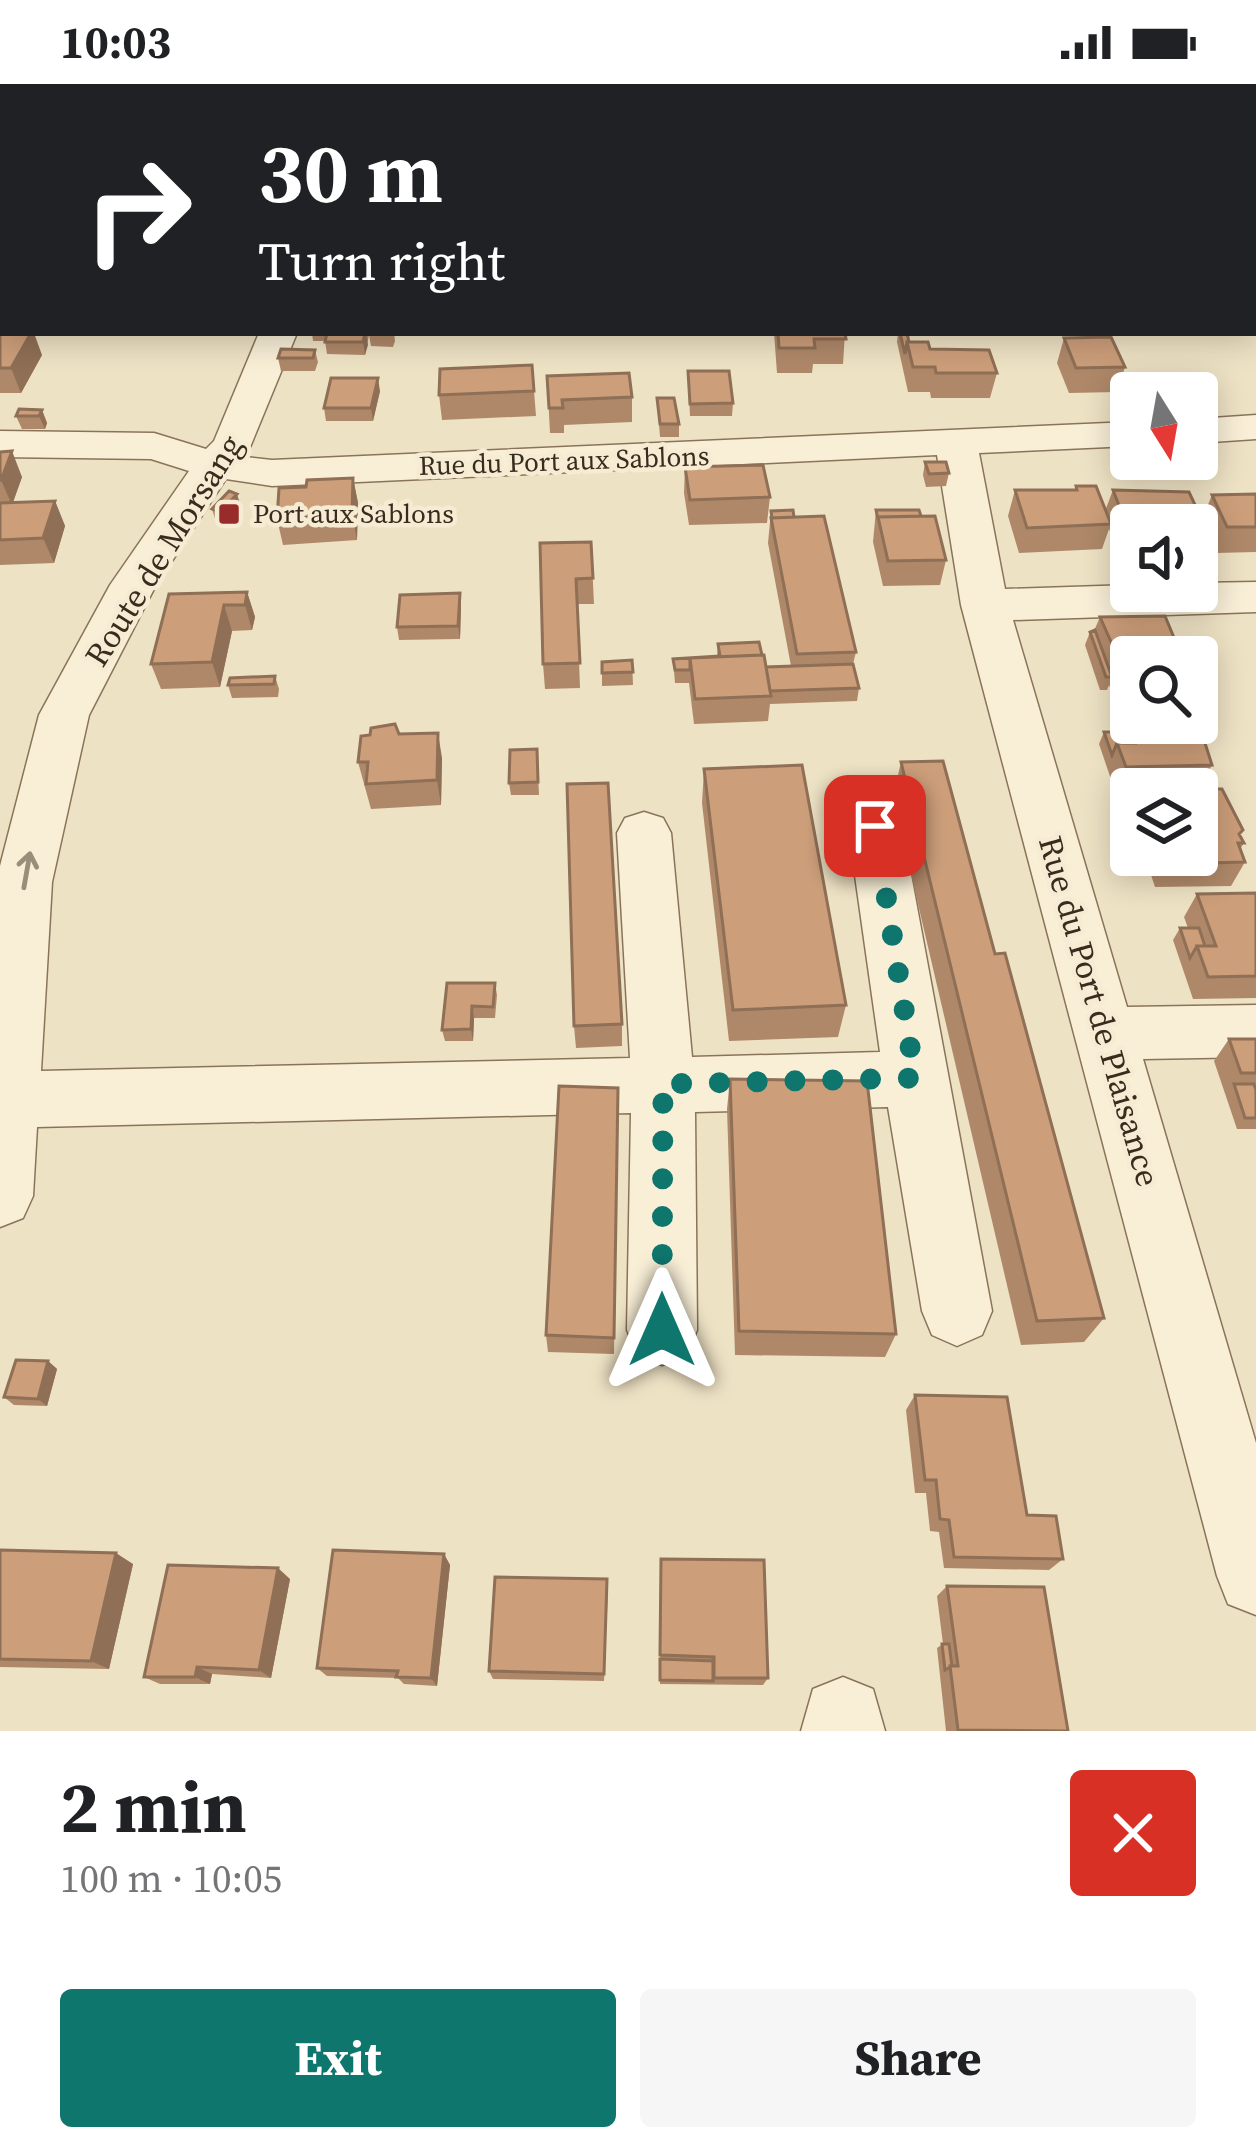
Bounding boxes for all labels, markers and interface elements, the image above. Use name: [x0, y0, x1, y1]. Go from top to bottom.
text: 10:03: [60, 11, 171, 73]
text: 30 m: [258, 115, 443, 230]
icon: right: [60, 132, 216, 288]
text: Turn right: [258, 224, 505, 298]
north arrow: [1110, 372, 1218, 480]
map controls: [1110, 372, 1218, 876]
street label: Route de Morsang: [74, 426, 253, 675]
street label: Rue du Port aux Sablons: [418, 437, 710, 484]
place label: Port aux Sablons: [253, 495, 454, 532]
marker: Port aux Sablons: [216, 501, 242, 527]
button: sound: [1110, 504, 1218, 612]
button: search: [1110, 636, 1218, 744]
button: layers: [1110, 768, 1218, 876]
pin: [824, 775, 926, 877]
icon: arrive: [842, 793, 908, 859]
street label: Rue du Port de Plaisance: [1028, 831, 1171, 1192]
one-way arrow: [17, 852, 39, 891]
position arrow: [599, 1267, 725, 1393]
text: 2 min: [60, 1757, 247, 1856]
button: close: [1070, 1770, 1196, 1896]
text: 100 m · 10:05: [60, 1852, 282, 1905]
button: Exit: [60, 1989, 616, 2127]
button: Share: [640, 1989, 1196, 2127]

